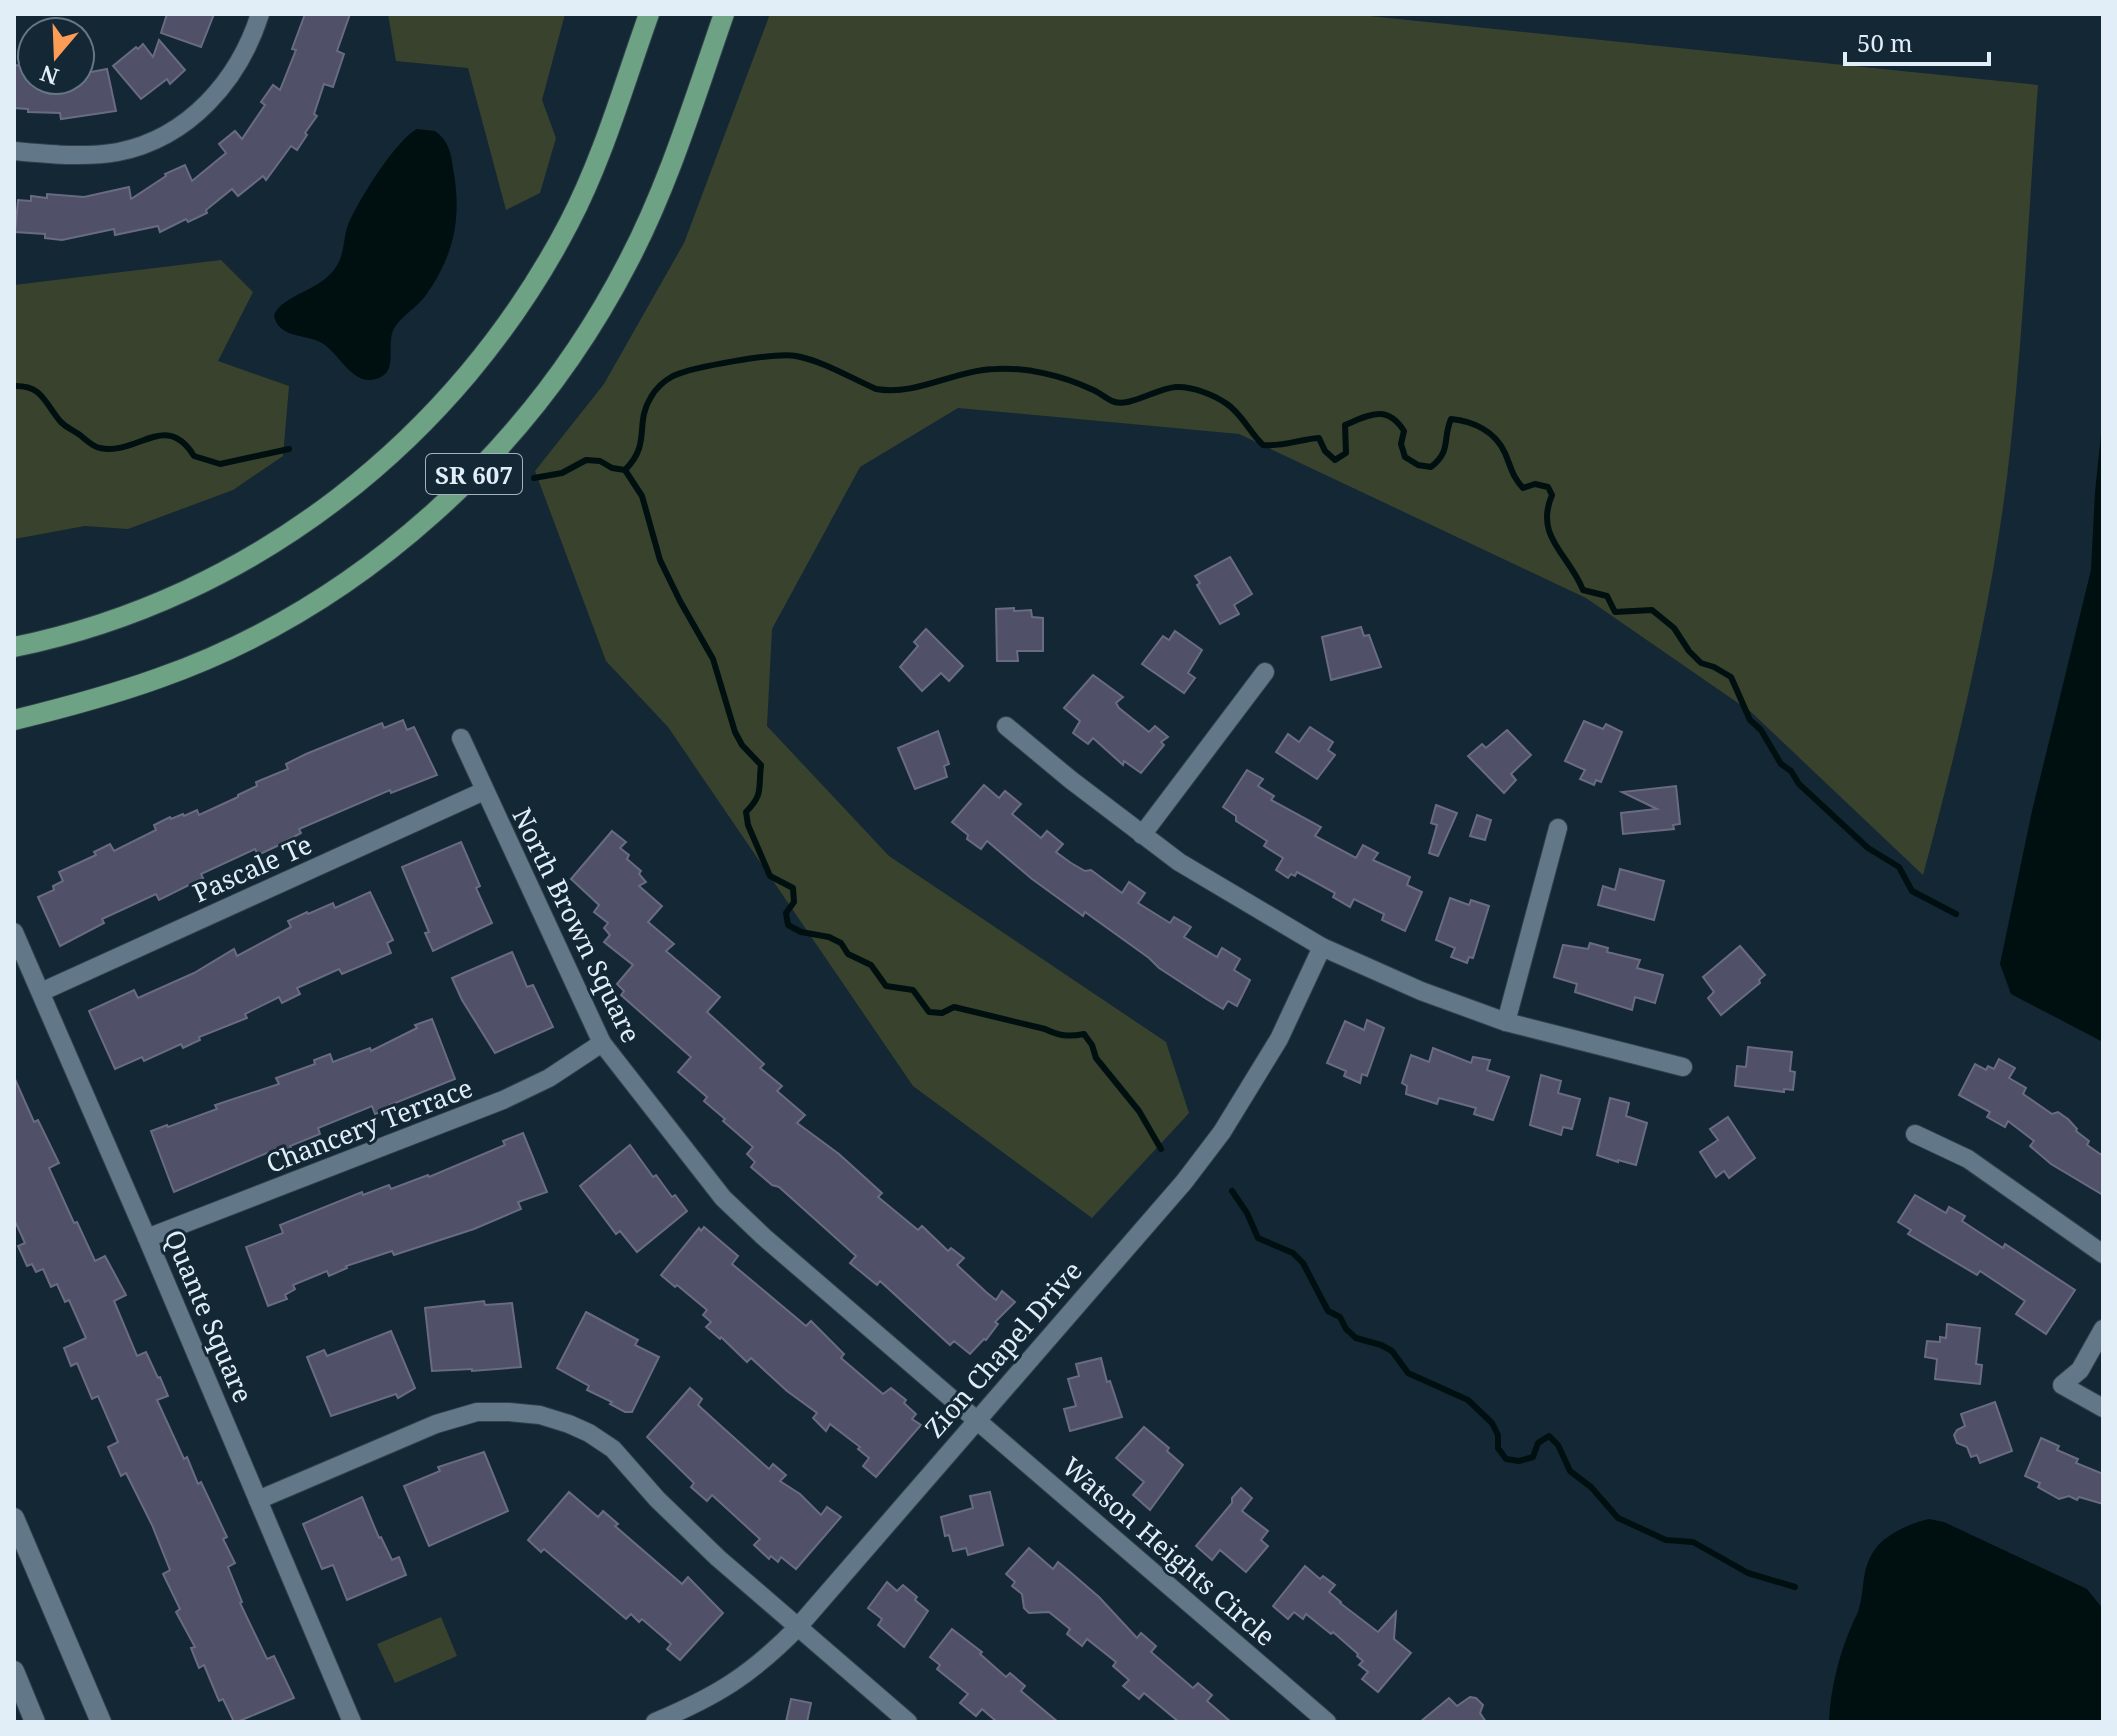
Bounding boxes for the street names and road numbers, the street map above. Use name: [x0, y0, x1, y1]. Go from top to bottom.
road number: SR 607: [426, 454, 522, 494]
street label: North Brown Square: [504, 802, 650, 1048]
street label: Pascale Te: [187, 826, 317, 910]
street label: Chancery Terrace: [261, 1069, 477, 1181]
street label: Quante Square: [156, 1224, 262, 1408]
street label: Zion Chapel Drive: [916, 1253, 1090, 1445]
street label: Watson Heights Circle: [1055, 1448, 1283, 1654]

